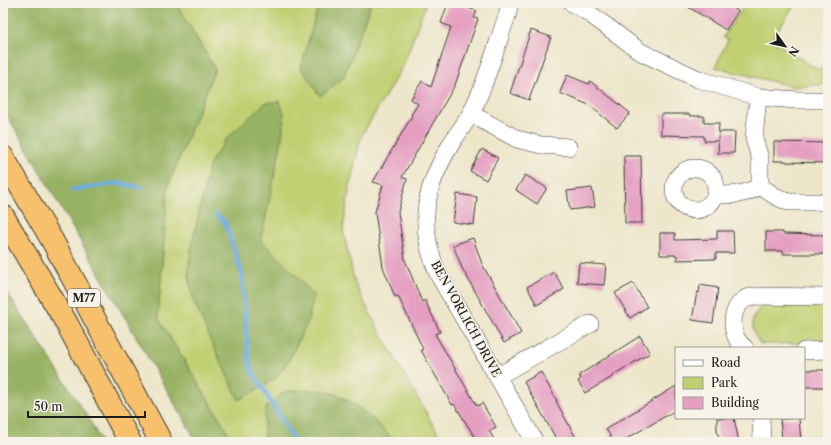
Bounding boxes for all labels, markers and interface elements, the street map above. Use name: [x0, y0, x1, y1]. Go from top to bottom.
north arrow: [765, 26, 805, 66]
text: N: [785, 44, 802, 60]
street label: BEN VORLICH DRIVE: [428, 258, 505, 380]
road number: M77: [68, 289, 100, 307]
legend: [675, 347, 805, 419]
text: Road: [711, 355, 741, 370]
text: Park: [711, 375, 738, 390]
scale bar: [28, 393, 145, 419]
text: Building: [711, 395, 759, 410]
text: 50 m: [34, 399, 63, 414]

